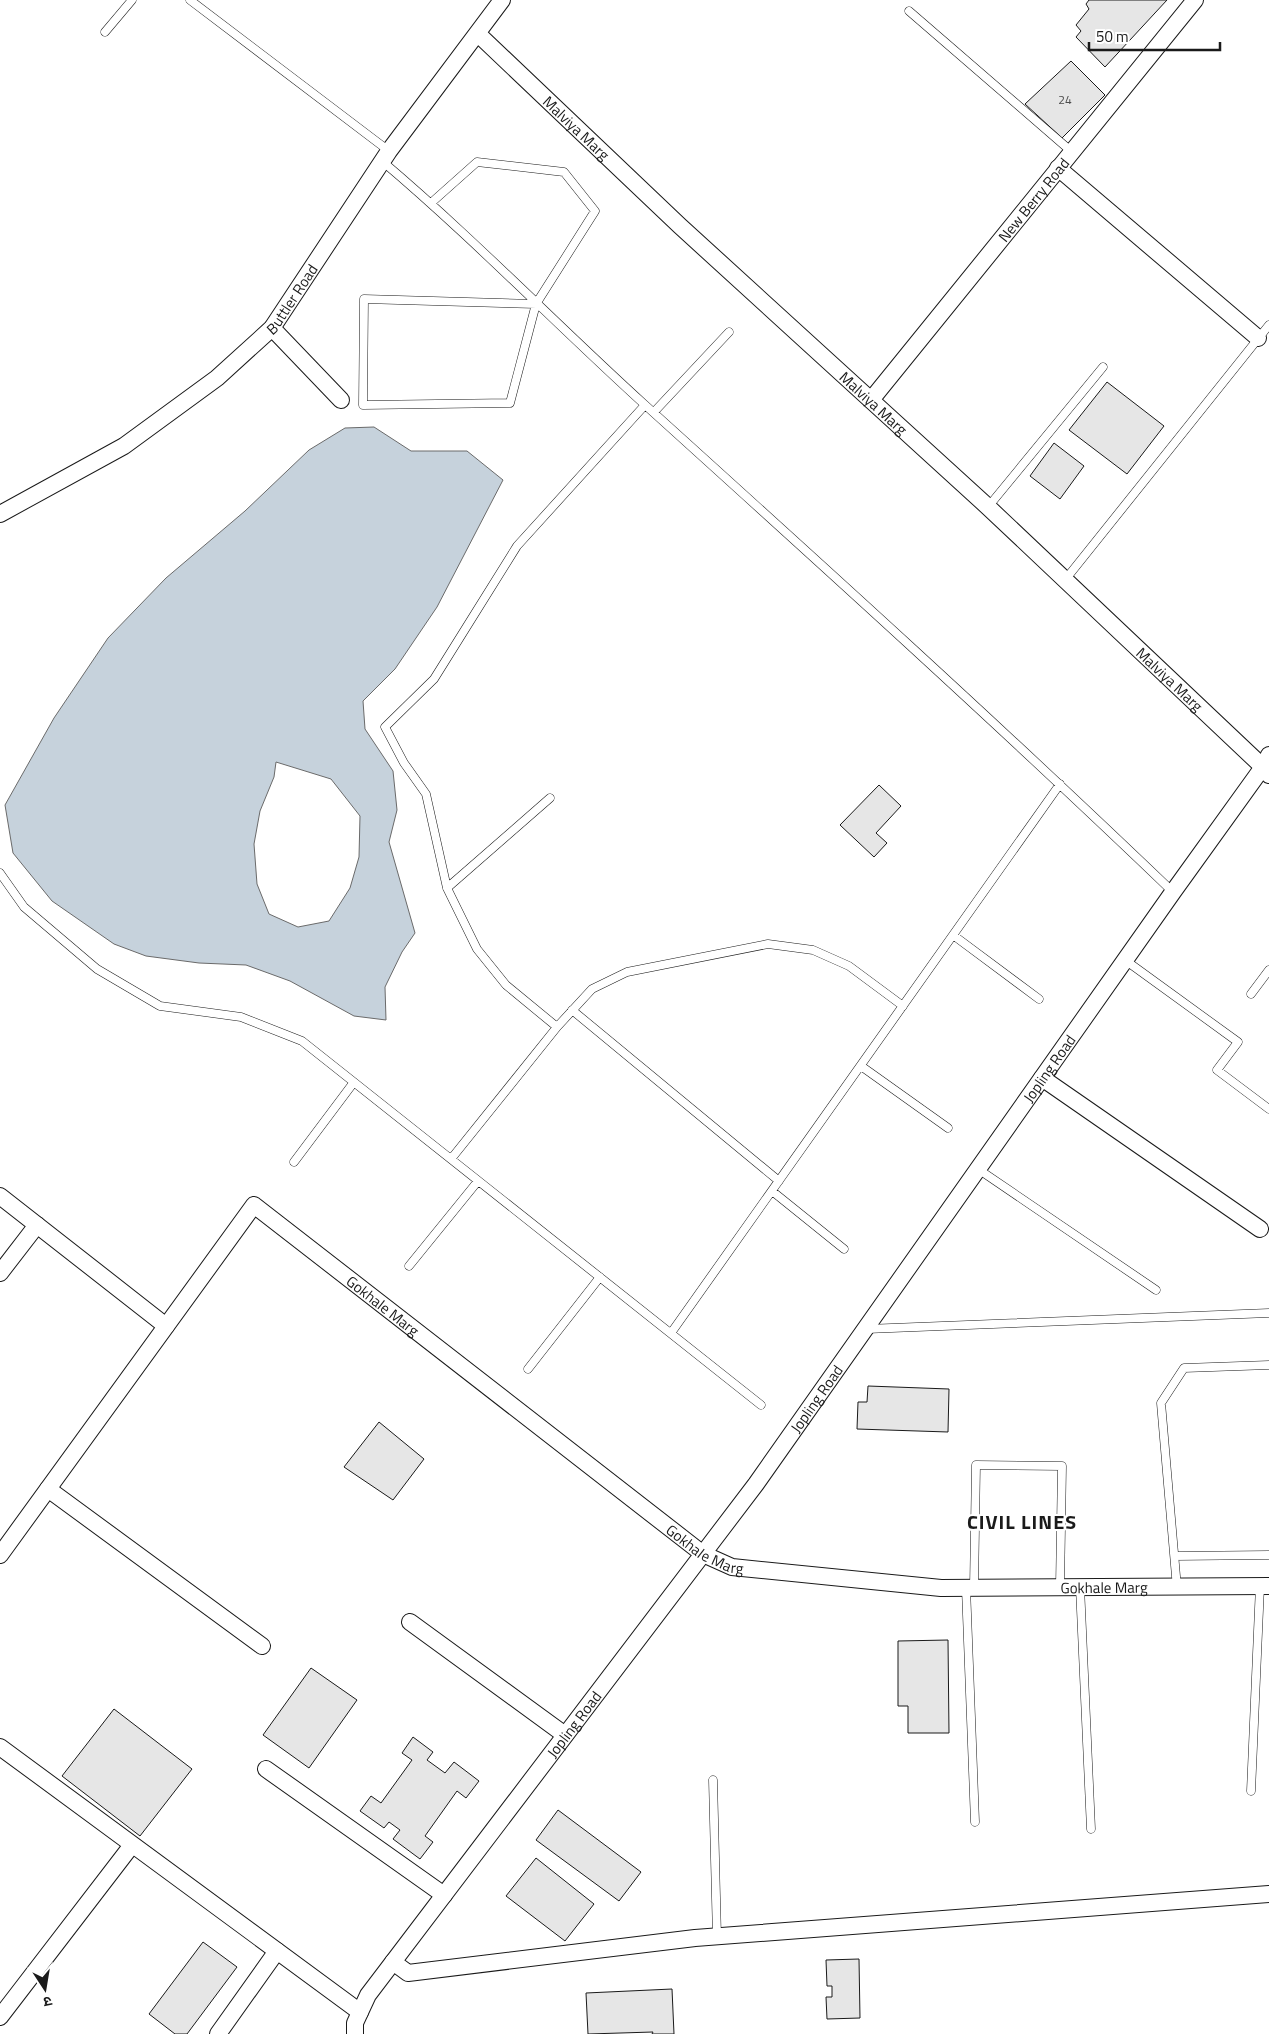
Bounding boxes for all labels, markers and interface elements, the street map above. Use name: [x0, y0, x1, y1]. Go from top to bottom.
scale bar: [1089, 20, 1220, 52]
text: 50 m: [1096, 25, 1129, 48]
street label: Malviya Marg: [538, 90, 616, 166]
house number: 24: [1058, 90, 1072, 109]
street label: New Berry Road: [992, 152, 1075, 247]
street label: Buttler Road: [261, 259, 323, 340]
street label: Malviya Marg: [835, 366, 913, 440]
street label: Malviya Marg: [1131, 641, 1209, 717]
street label: Jopling Road: [1017, 1030, 1081, 1107]
street label: Gokhale Marg: [342, 1270, 425, 1341]
street label: Jopling Road: [784, 1360, 848, 1437]
district label: CIVIL LINES: [967, 1506, 1077, 1537]
street label: Gokhale Marg: [661, 1518, 745, 1580]
street label: Gokhale Marg: [1060, 1575, 1148, 1599]
street label: Jopling Road: [541, 1686, 607, 1762]
north arrow: [20, 1964, 70, 2014]
text: उ: [41, 1991, 54, 2013]

